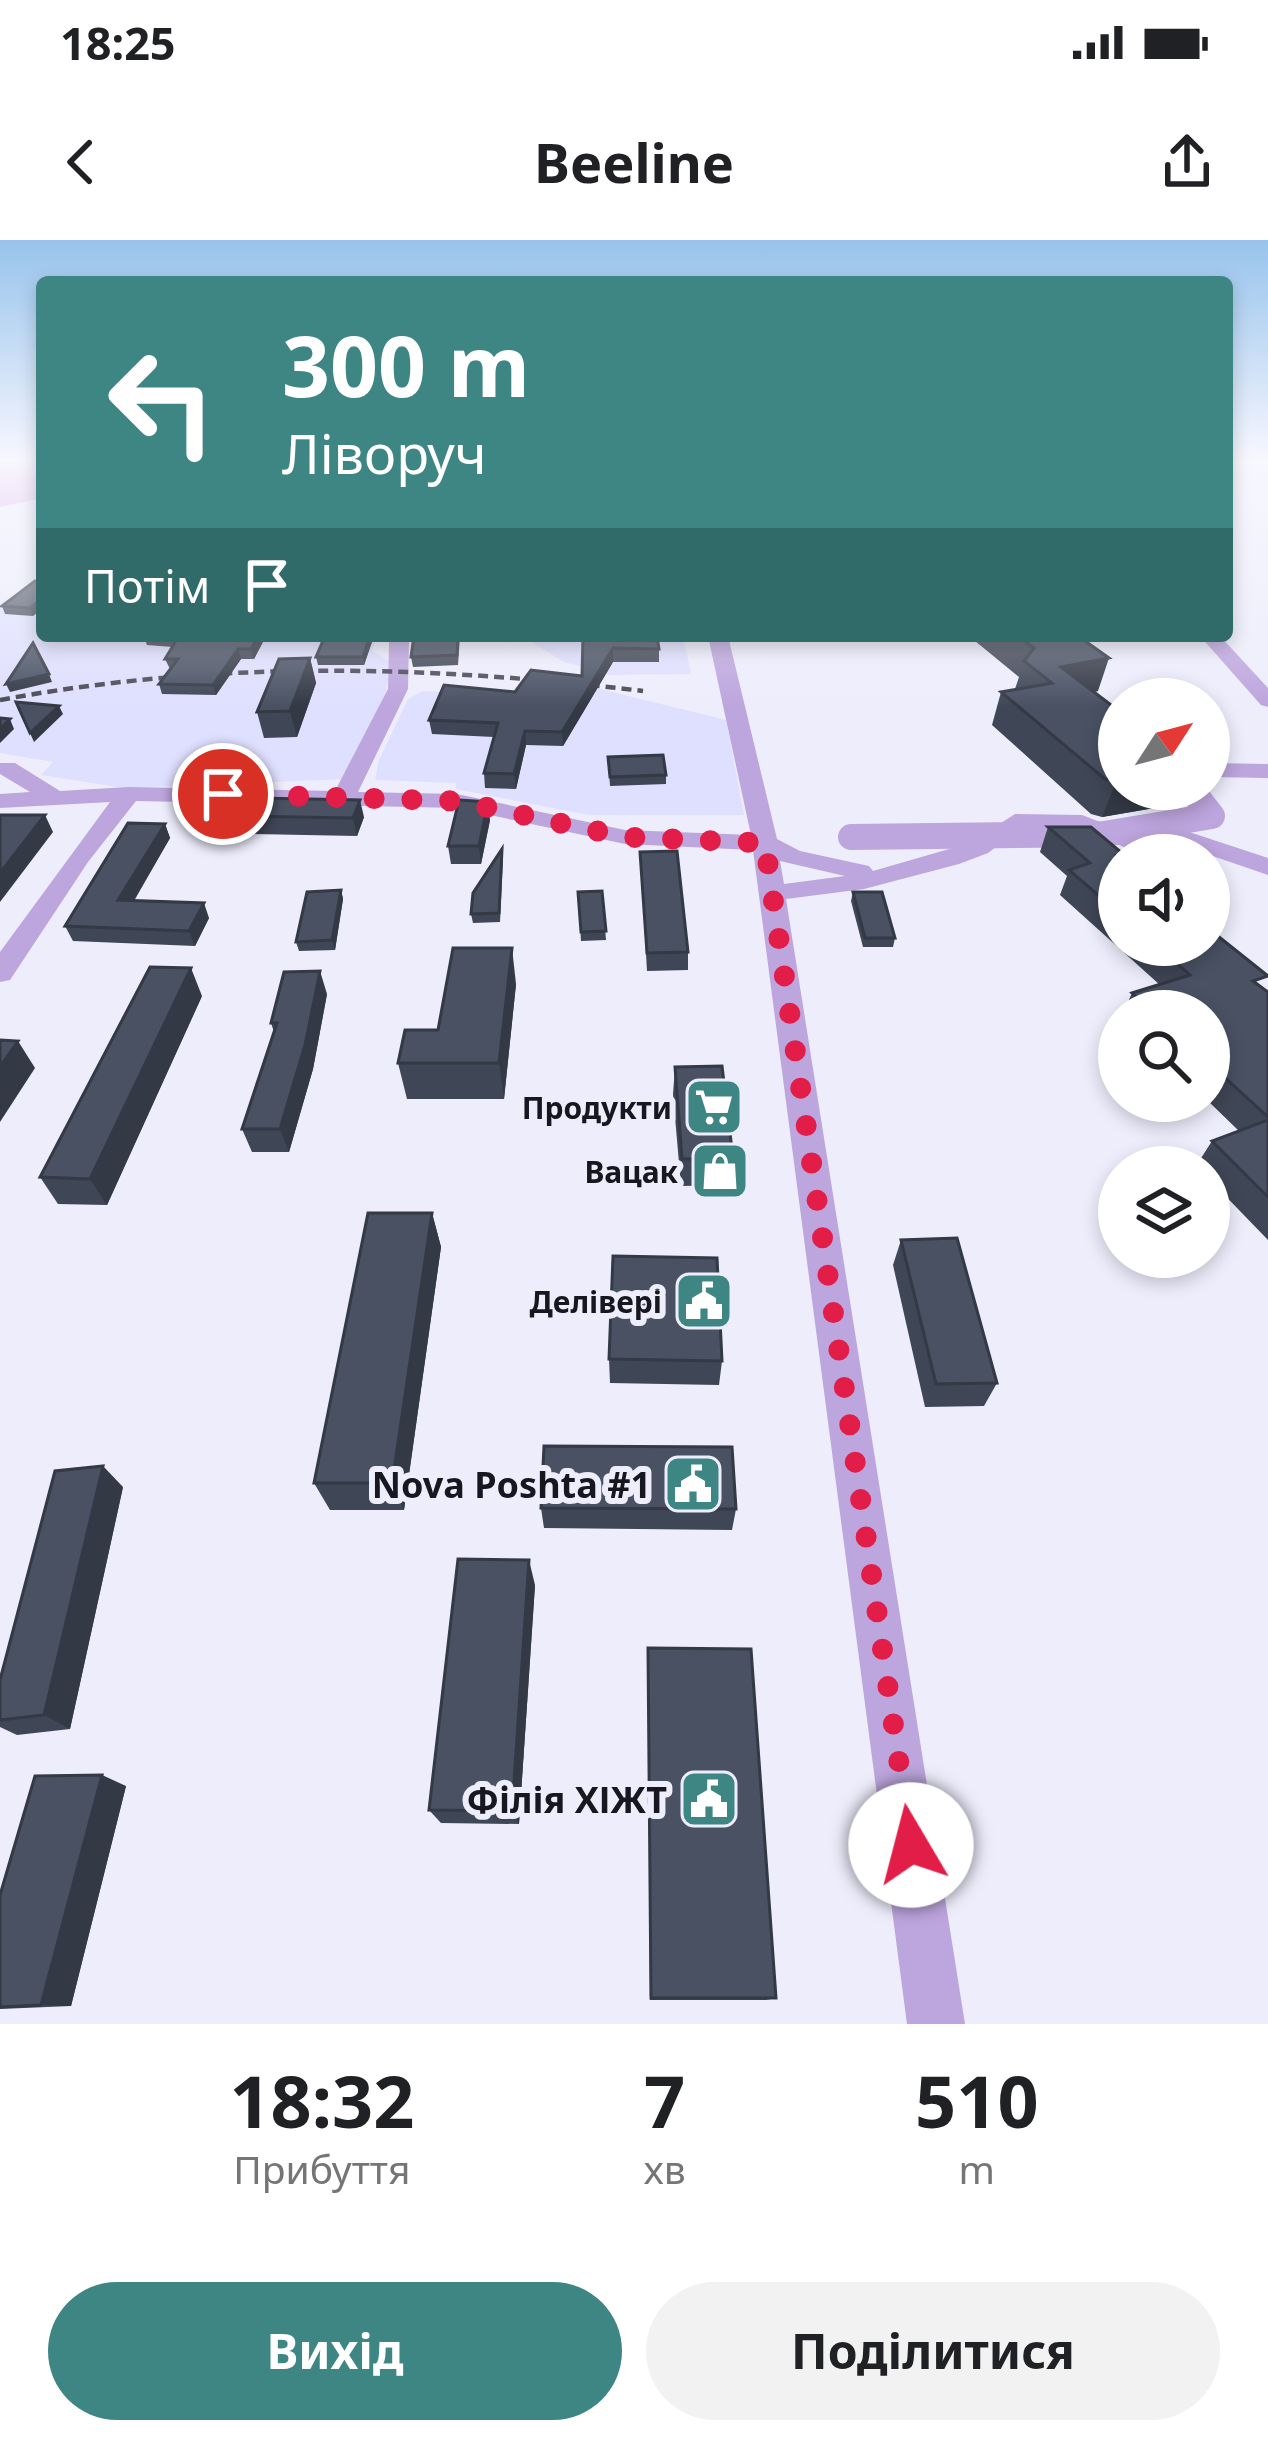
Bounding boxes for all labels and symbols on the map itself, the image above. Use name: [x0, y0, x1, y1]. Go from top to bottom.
north arrow: [1098, 678, 1230, 810]
pin: [172, 743, 274, 845]
supermarket icon: Продукти: [683, 1076, 745, 1138]
place label: Продукти: [522, 1087, 672, 1128]
shop icon: Вацак: [689, 1140, 751, 1202]
place label: Вацак: [584, 1151, 679, 1192]
public building icon: Делівері: [673, 1270, 735, 1332]
place label: Делівері: [530, 1281, 662, 1322]
public building icon: Nova Poshta #1: [662, 1453, 724, 1515]
place label: Nova Poshta #1: [372, 1460, 651, 1509]
public building icon: Філія ХІЖТ: [678, 1768, 740, 1830]
place label: Філія ХІЖТ: [466, 1775, 667, 1824]
position arrow: [848, 1782, 974, 1908]

